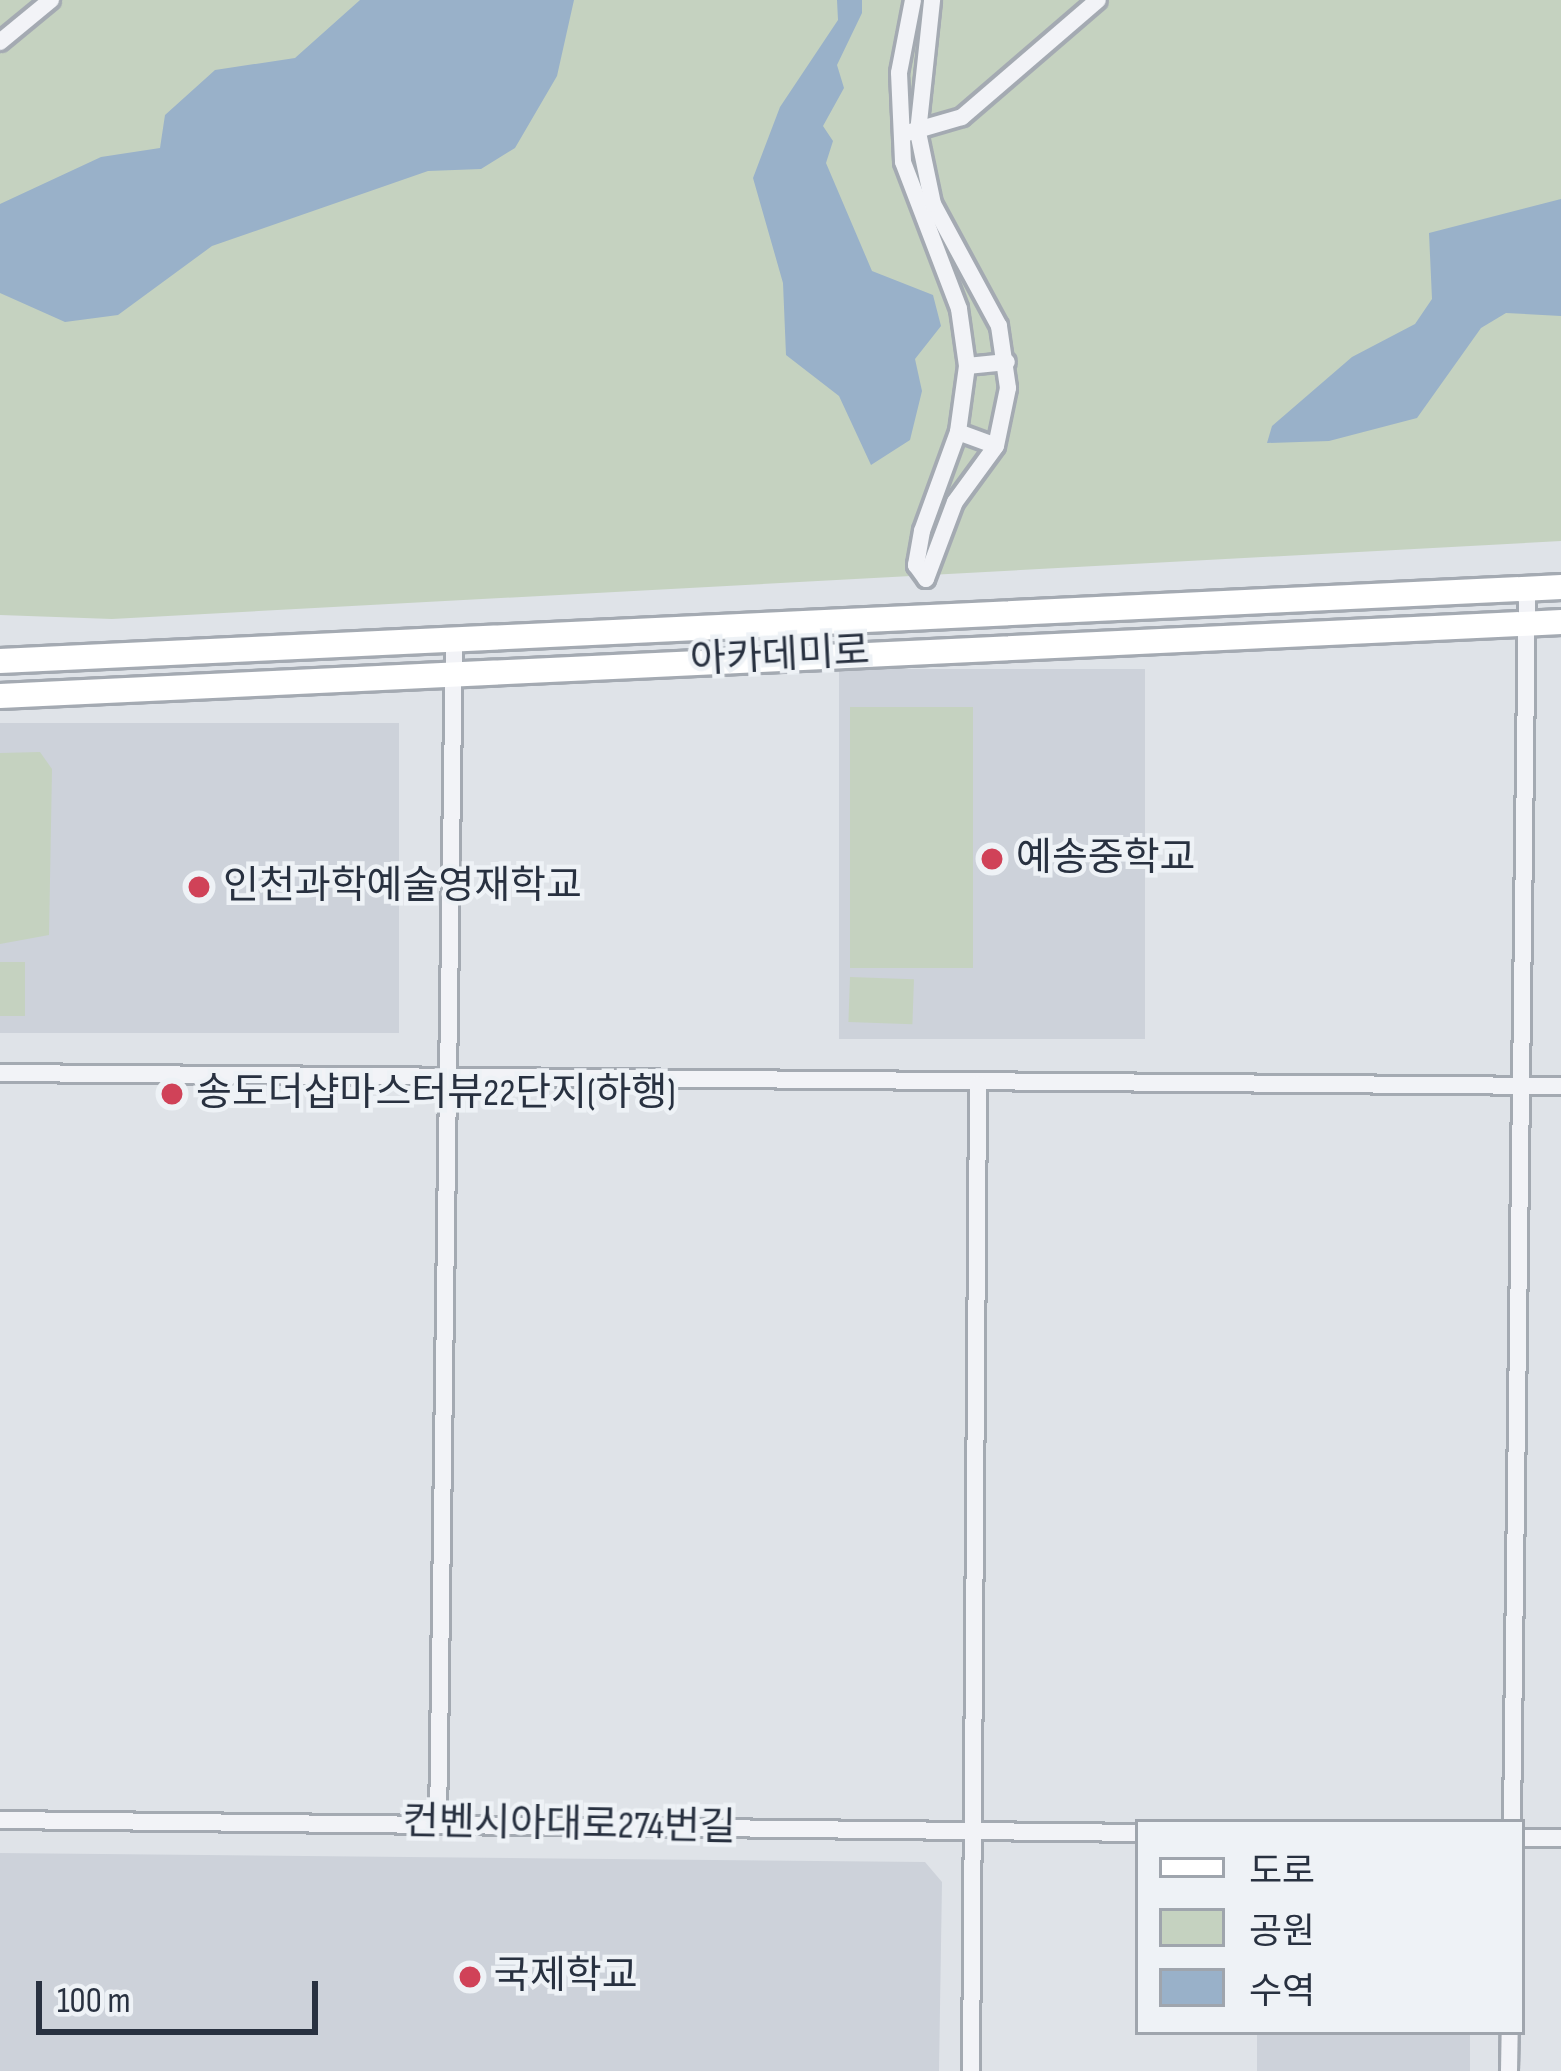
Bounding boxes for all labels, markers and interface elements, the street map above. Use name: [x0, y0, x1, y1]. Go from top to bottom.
street label: 아카데미로: [689, 629, 871, 685]
place label: 예송중학교: [1016, 836, 1195, 882]
marker: 예송중학교: [979, 846, 1005, 872]
place label: 인천과학예술영재학교: [223, 864, 582, 910]
marker: 인천과학예술영재학교: [186, 874, 212, 900]
place label: 송도더샵마스터뷰22단지(하행): [196, 1071, 676, 1117]
marker: 송도더샵마스터뷰22단지(하행): [159, 1081, 185, 1107]
street label: 컨벤시아대로274번길: [402, 1800, 736, 1852]
legend: [1135, 1819, 1525, 2035]
text: 도로: [1249, 1851, 1315, 1894]
text: 공원: [1249, 1911, 1315, 1954]
place label: 국제학교: [494, 1954, 638, 2000]
scale bar: [42, 1957, 324, 2031]
marker: 국제학교: [457, 1964, 483, 1990]
text: 수역: [1249, 1971, 1315, 2014]
text: 100 m: [57, 1980, 131, 2023]

